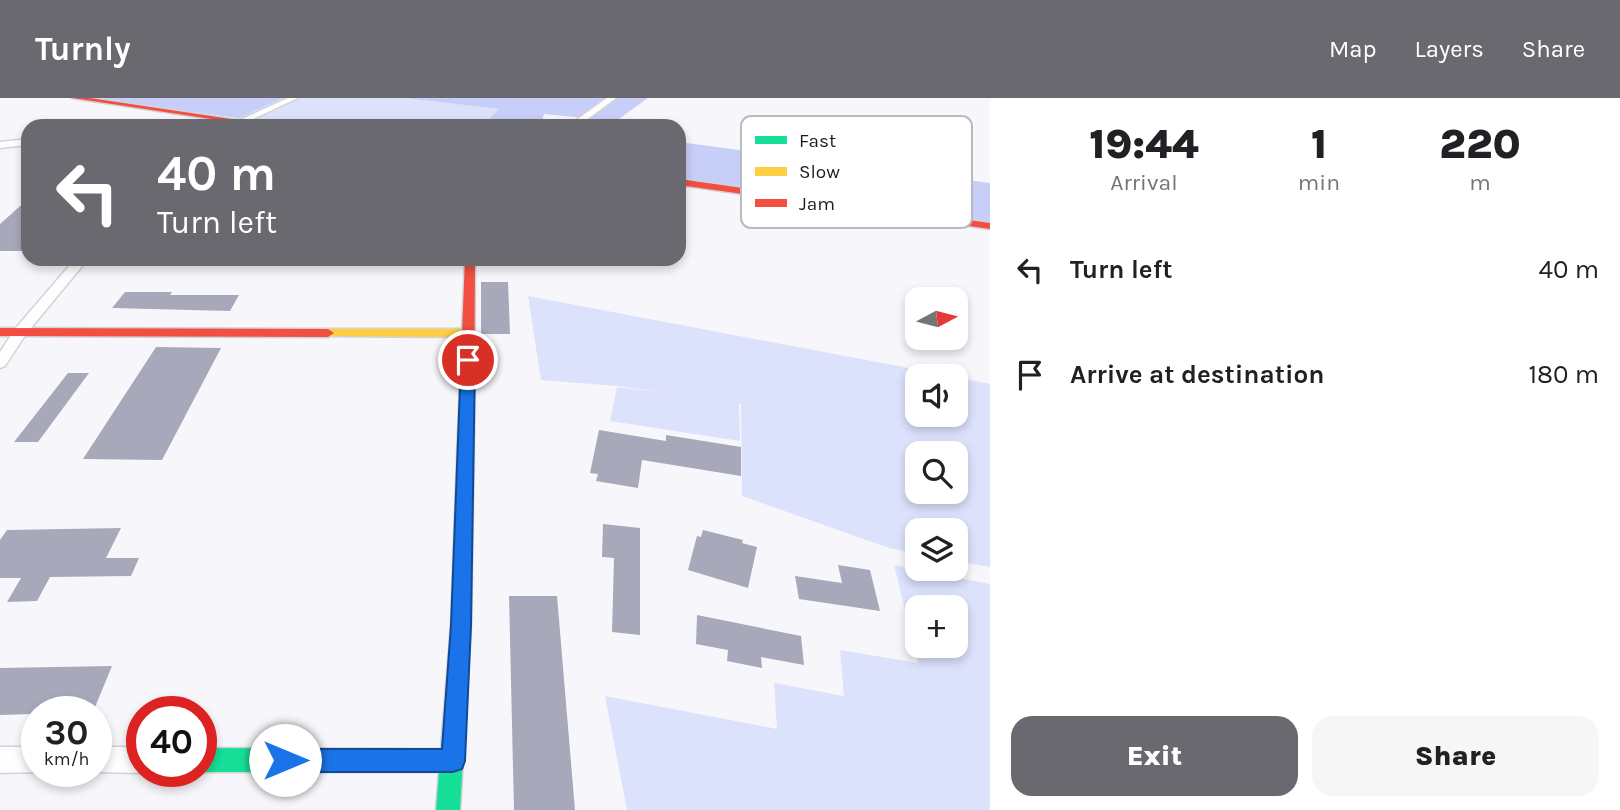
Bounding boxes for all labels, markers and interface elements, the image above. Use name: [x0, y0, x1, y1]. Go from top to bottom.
text: Turnly: [35, 30, 131, 68]
text: Map: [1329, 35, 1377, 63]
text: Layers: [1415, 35, 1484, 63]
text: Share: [1522, 35, 1585, 63]
legend: [741, 116, 972, 228]
text: 19:44: [1089, 119, 1199, 169]
text: 1: [1311, 119, 1327, 169]
text: 220: [1439, 119, 1521, 169]
text: Fast: [799, 130, 836, 152]
text: 40 m: [157, 145, 276, 202]
icon: left: [42, 147, 133, 238]
text: Slow: [799, 161, 840, 183]
text: Arrival: [1110, 169, 1178, 196]
text: min: [1298, 169, 1340, 196]
text: m: [1469, 169, 1491, 196]
text: Jam: [799, 193, 835, 215]
text: Turn left: [157, 204, 277, 241]
icon: left: [1011, 251, 1049, 289]
text: Turn left: [1070, 254, 1172, 285]
text: 40 m: [1539, 254, 1599, 285]
north arrow: [905, 287, 968, 350]
map controls: [905, 287, 968, 658]
pin: [438, 330, 498, 390]
icon: arrive: [449, 341, 487, 379]
icon: arrive: [1011, 356, 1049, 394]
text: Arrive at destination: [1070, 359, 1324, 390]
text: 180 m: [1529, 359, 1599, 390]
button: sound: [905, 364, 968, 427]
button: search: [905, 441, 968, 504]
button: layers: [905, 518, 968, 581]
button: +: [905, 595, 968, 658]
speed limit sign: 40: [126, 696, 217, 787]
text: 30: [45, 712, 88, 753]
button: Exit: [1011, 716, 1298, 796]
button: Share: [1312, 716, 1599, 796]
position arrow: [248, 723, 322, 797]
text: km/h: [44, 748, 89, 770]

